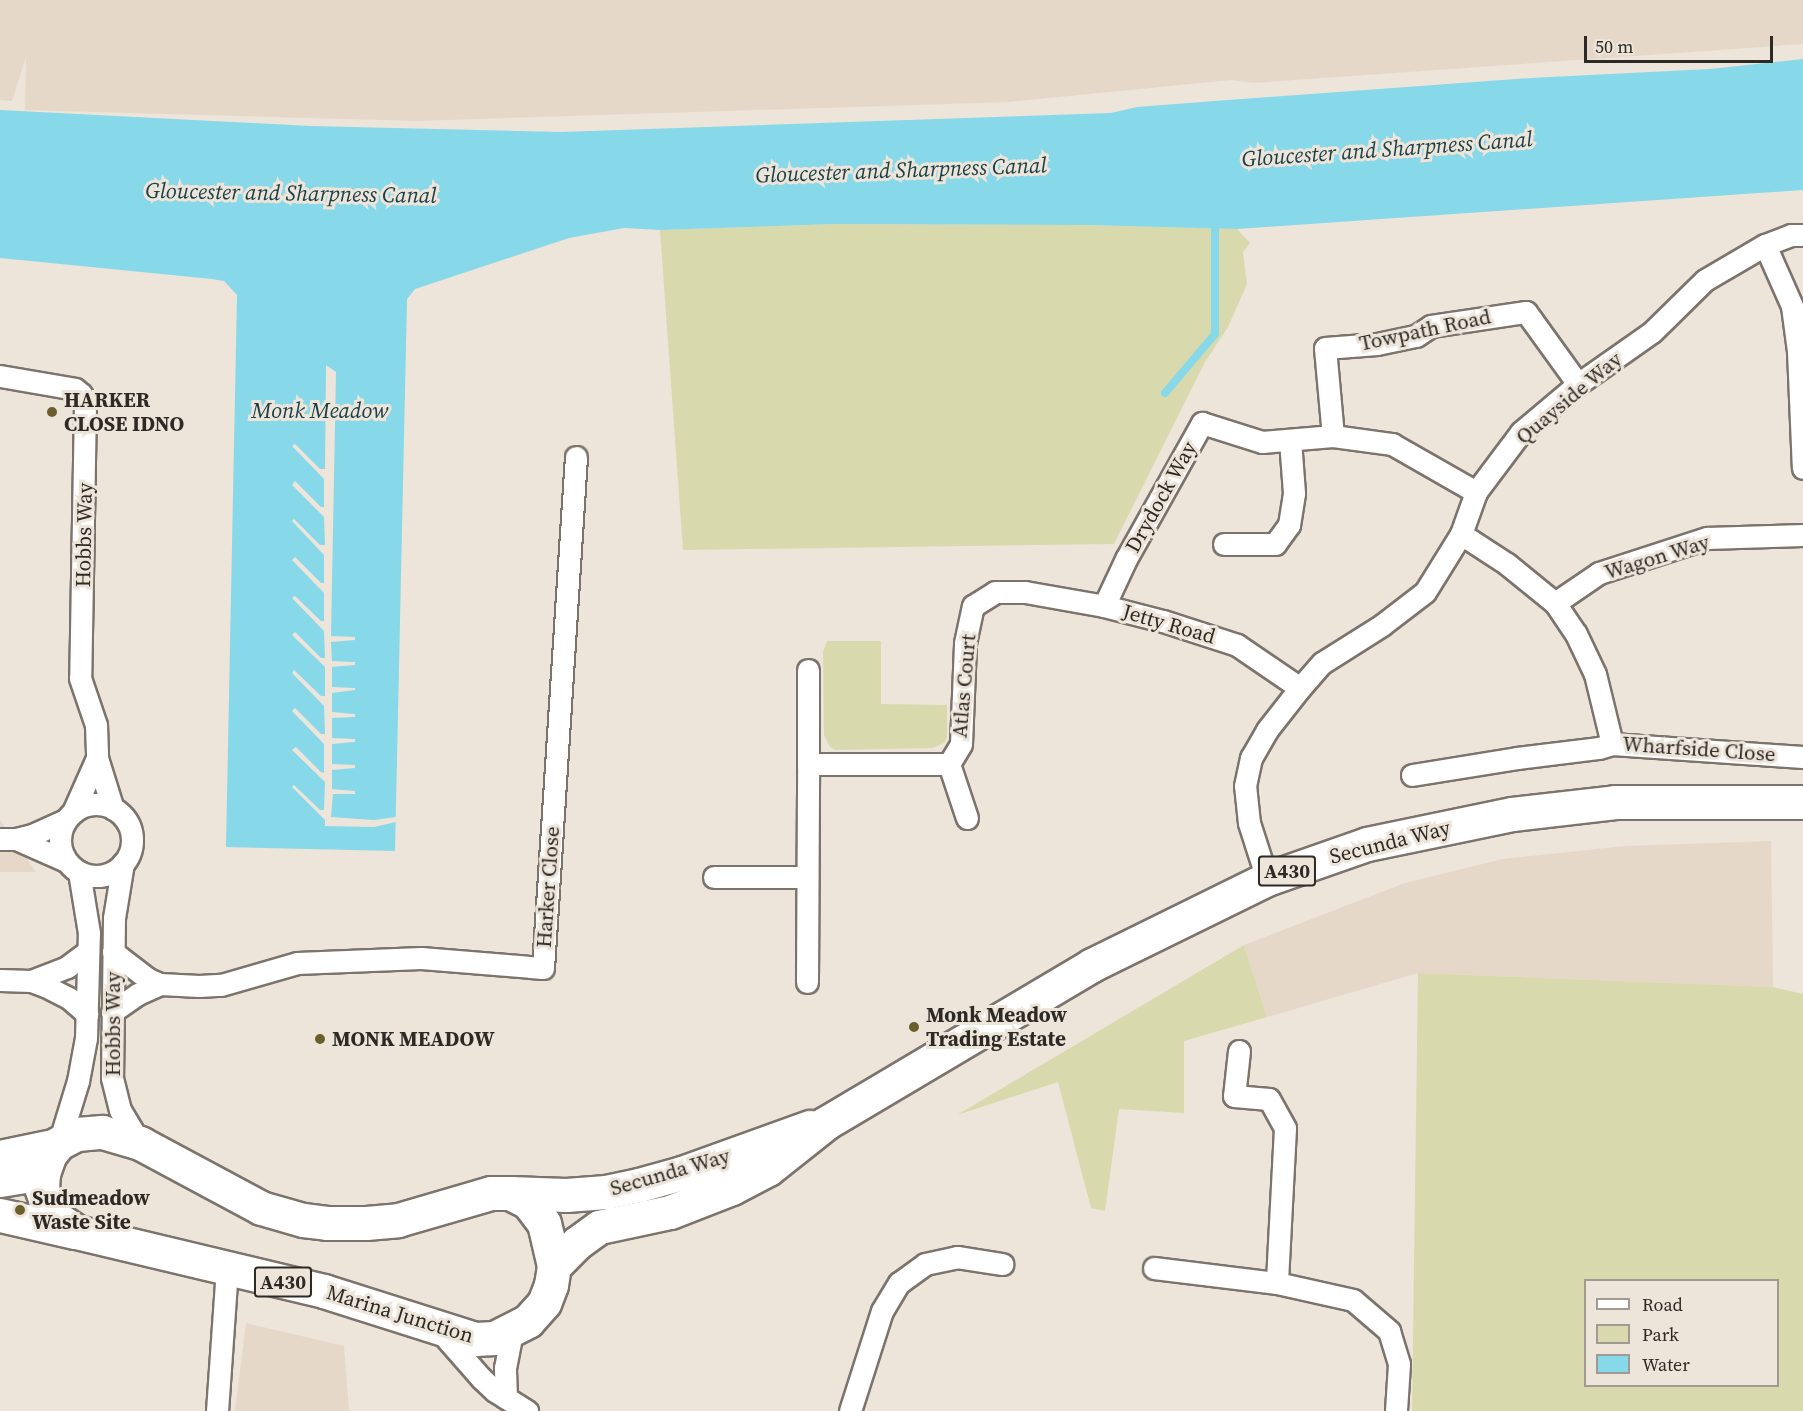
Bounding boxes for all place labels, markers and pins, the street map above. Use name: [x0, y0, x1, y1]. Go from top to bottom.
place label: HARKER CLOSE IDNO: [64, 387, 184, 437]
marker: HARKER CLOSE IDNO: [45, 405, 59, 419]
place label: Monk Meadow Trading Estate: [926, 1002, 1067, 1052]
marker: Monk Meadow Trading Estate: [907, 1020, 921, 1034]
place label: MONK MEADOW: [332, 1026, 494, 1052]
marker: MONK MEADOW: [313, 1032, 327, 1046]
place label: Sudmeadow Waste Site: [32, 1185, 150, 1235]
marker: Sudmeadow Waste Site: [13, 1203, 27, 1217]

